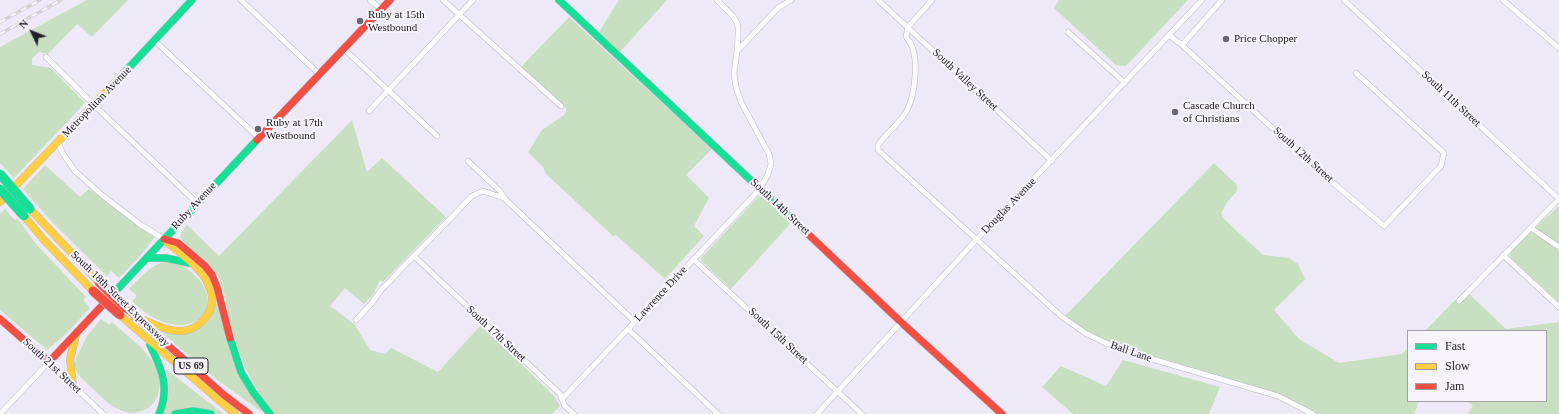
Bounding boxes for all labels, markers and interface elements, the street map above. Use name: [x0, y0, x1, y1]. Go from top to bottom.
place label: Ruby at 15th Westbound: [368, 8, 425, 34]
north arrow: [12, 12, 52, 52]
marker: Ruby at 15th Westbound: [355, 16, 365, 26]
text: N: [16, 17, 30, 31]
place label: Price Chopper: [1234, 32, 1297, 46]
marker: Price Chopper: [1221, 34, 1231, 44]
street label: South Valley Street: [929, 46, 1001, 114]
street label: Metropolitan Avenue: [60, 64, 134, 140]
street label: South 11th Street: [1419, 68, 1483, 130]
place label: Cascade Church of Christians: [1183, 99, 1255, 125]
marker: Cascade Church of Christians: [1170, 107, 1180, 117]
place label: Ruby at 17th Westbound: [266, 116, 323, 142]
marker: Ruby at 17th Westbound: [253, 124, 263, 134]
street label: South 12th Street: [1270, 125, 1336, 185]
street label: Douglas Avenue: [979, 175, 1039, 237]
street label: South 14th Street: [748, 176, 812, 238]
street label: Ruby Avenue: [169, 180, 219, 232]
street label: South 18th Street Expressway: [68, 248, 172, 350]
street label: Lawrence Drive: [632, 263, 690, 325]
street label: South 17th Street: [464, 303, 528, 365]
street label: South 15th Street: [746, 305, 810, 367]
legend: [1407, 330, 1547, 402]
street label: South 21st Street: [20, 336, 84, 396]
street label: Ball Lane: [1108, 339, 1154, 365]
text: Fast: [1445, 339, 1465, 353]
road number: US 69: [174, 358, 208, 374]
text: Slow: [1445, 359, 1470, 373]
text: Jam: [1445, 379, 1464, 393]

